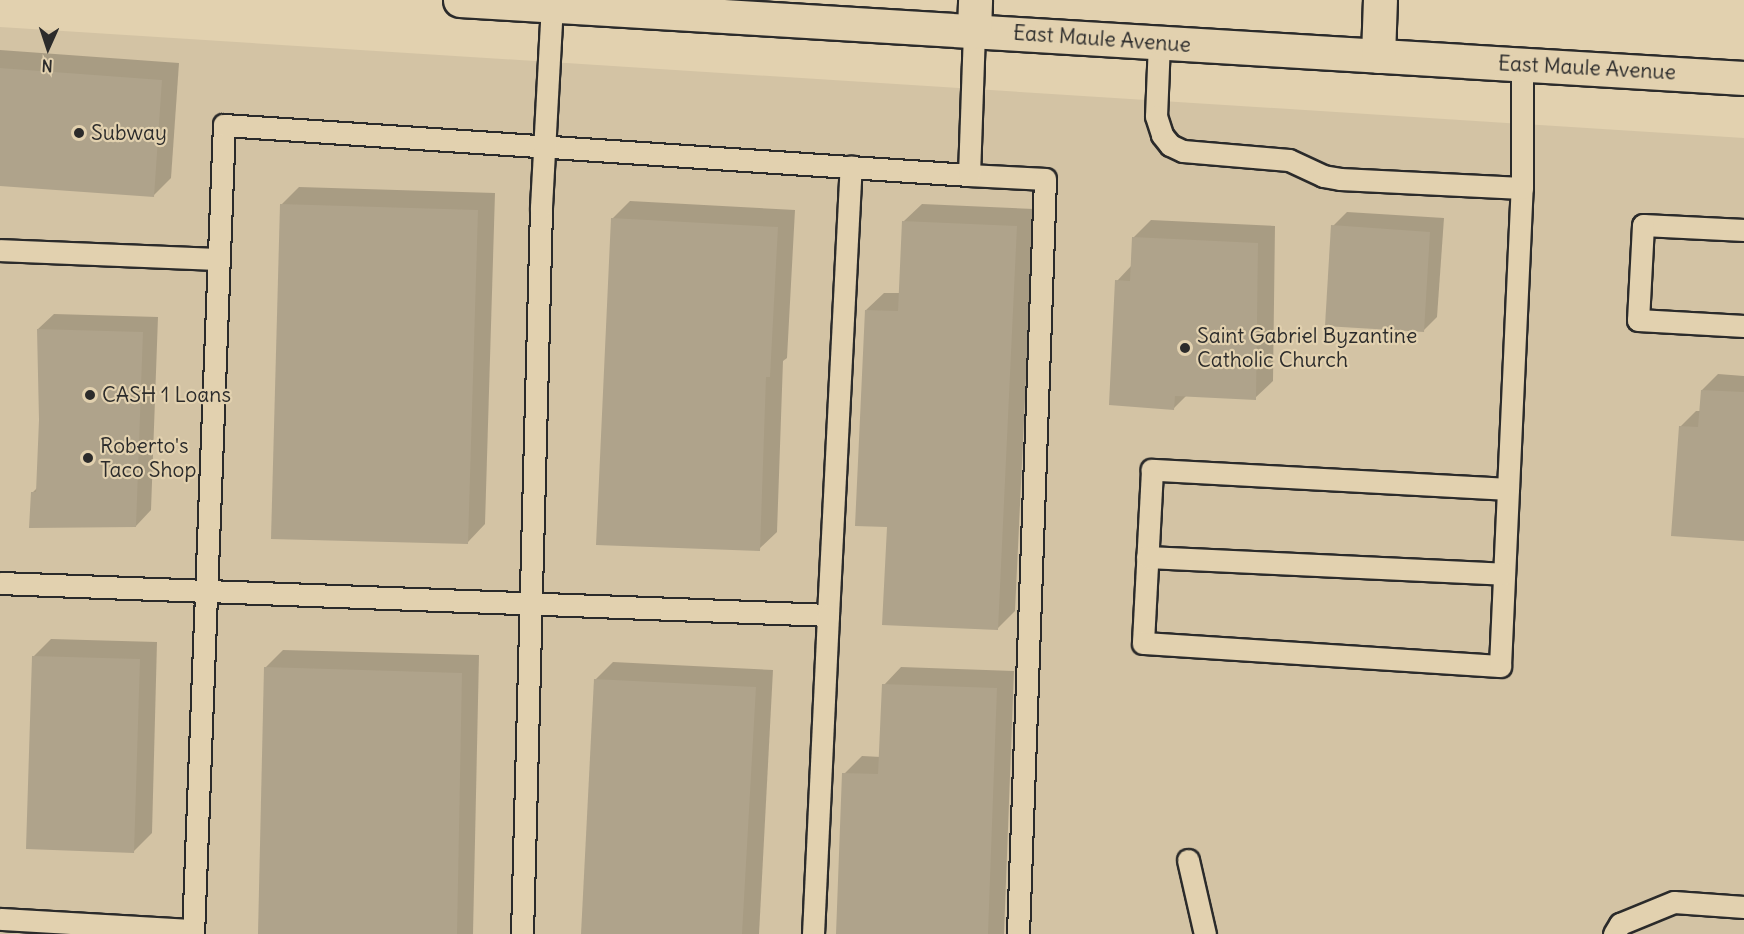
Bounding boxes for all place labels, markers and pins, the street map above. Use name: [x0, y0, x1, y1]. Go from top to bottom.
place label: Subway: [91, 120, 167, 146]
marker: Subway: [72, 126, 86, 140]
place label: Saint Gabriel Byzantine Catholic Church: [1197, 323, 1417, 373]
marker: Saint Gabriel Byzantine Catholic Church: [1178, 341, 1192, 355]
place label: CASH 1 Loans: [102, 382, 231, 408]
marker: CASH 1 Loans: [83, 388, 97, 402]
place label: Roberto's Taco Shop: [100, 433, 196, 483]
marker: Roberto's Taco Shop: [81, 451, 95, 465]

